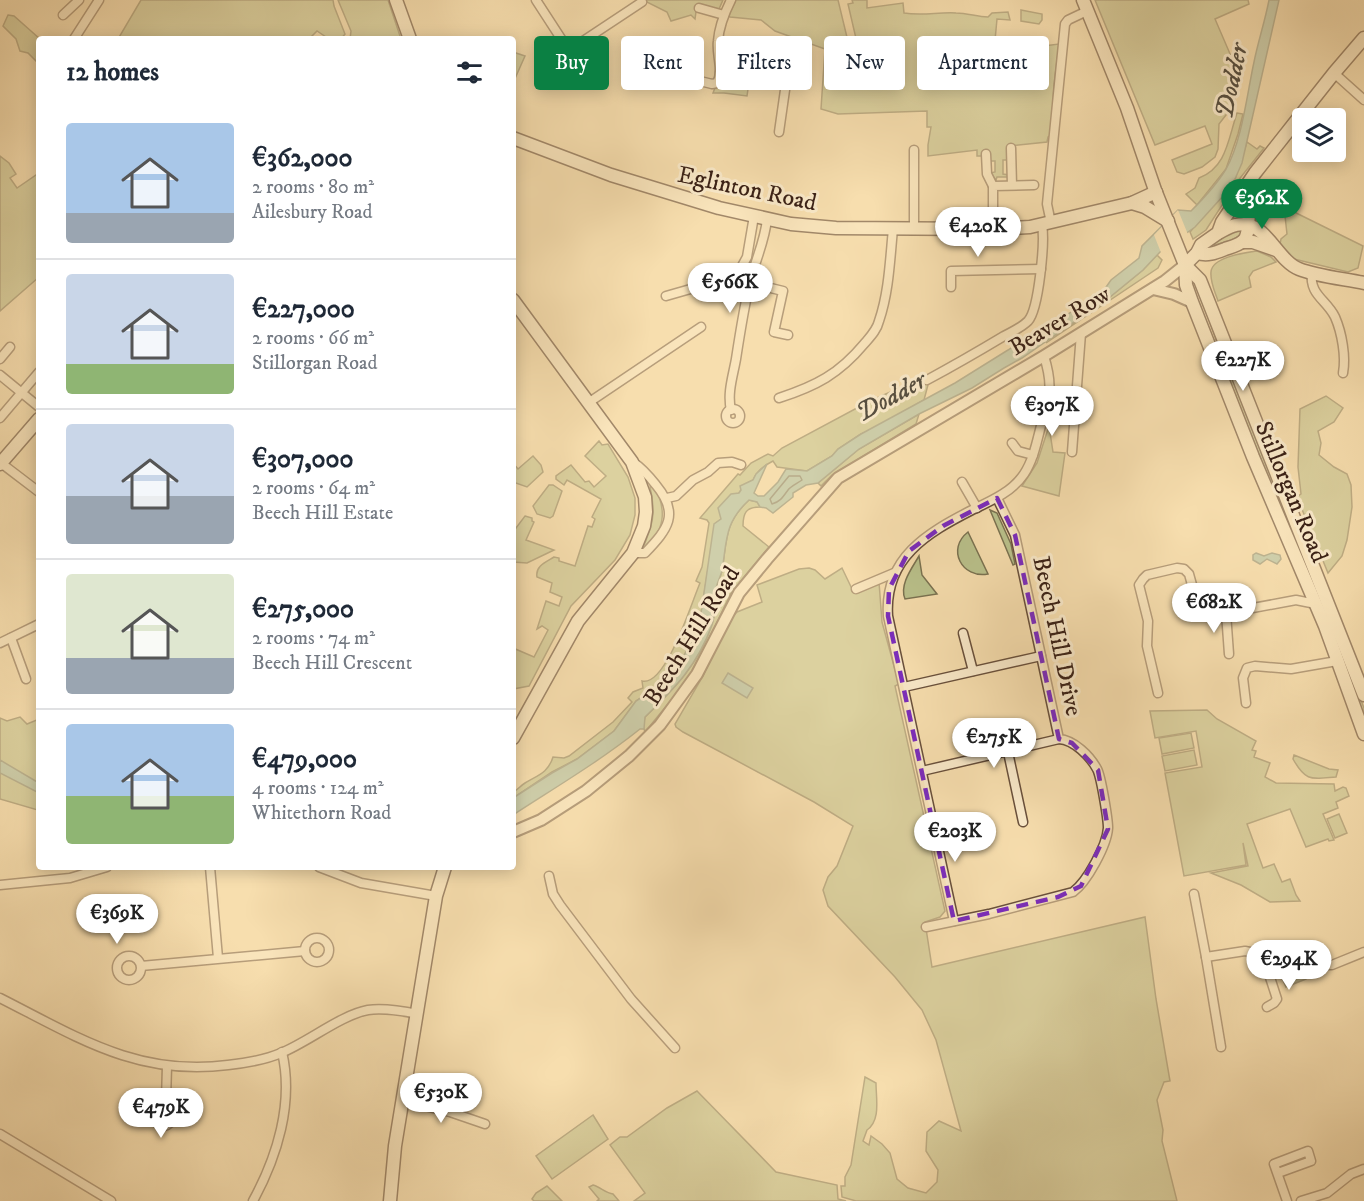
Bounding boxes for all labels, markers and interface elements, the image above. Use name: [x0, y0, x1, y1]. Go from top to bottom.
chip: Buy: [534, 36, 609, 90]
chip: Rent: [621, 36, 704, 90]
chip: Filters: [716, 36, 812, 90]
chip: New: [824, 36, 905, 90]
chip: Apartment: [917, 36, 1049, 90]
water label: Dodder: [1208, 39, 1256, 121]
text: 12 homes: [66, 56, 159, 89]
icon: filters: [453, 56, 486, 89]
map controls: [1292, 108, 1346, 162]
button: layers: [1292, 108, 1346, 162]
text: €362,000: [252, 142, 353, 175]
icon: home: [114, 147, 186, 219]
street label: Eglinton Road: [675, 160, 819, 218]
text: 2 rooms · 80 m²: [252, 175, 374, 200]
pin: €362K: [1220, 179, 1304, 230]
text: €362K: [1235, 186, 1289, 211]
text: Ailesbury Road: [252, 200, 372, 225]
pin: €420K: [936, 207, 1020, 258]
text: €420K: [949, 214, 1007, 239]
pin: €566K: [688, 263, 772, 314]
text: €566K: [702, 270, 758, 295]
street label: Beaver Row: [1004, 279, 1117, 363]
text: €227,000: [252, 293, 355, 326]
icon: home: [114, 298, 186, 370]
text: 2 rooms · 66 m²: [252, 326, 374, 351]
pin: €227K: [1201, 341, 1285, 392]
text: €227K: [1215, 348, 1271, 373]
text: Stillorgan Road: [252, 351, 377, 376]
water label: Dodder: [850, 363, 933, 430]
pin: €307K: [1010, 386, 1094, 437]
text: €307K: [1025, 393, 1079, 418]
street label: Stillorgan Road: [1248, 417, 1334, 567]
text: €307,000: [252, 443, 353, 476]
icon: home: [114, 448, 186, 520]
text: 2 rooms · 64 m²: [252, 476, 375, 501]
text: Beech Hill Estate: [252, 501, 393, 526]
street label: Beech Hill Drive: [1025, 553, 1089, 719]
street label: Beech Hill Road: [637, 561, 747, 711]
pin: €682K: [1172, 583, 1256, 634]
text: €682K: [1186, 590, 1242, 615]
text: €275,000: [252, 593, 354, 626]
icon: home: [114, 598, 186, 670]
text: 2 rooms · 74 m²: [252, 626, 375, 651]
text: Beech Hill Crescent: [252, 651, 412, 676]
pin: €275K: [952, 718, 1036, 769]
text: €275K: [966, 725, 1022, 750]
text: €479,000: [252, 743, 357, 776]
icon: home: [114, 748, 186, 820]
text: 4 rooms · 124 m²: [252, 776, 384, 801]
text: Whitethorn Road: [252, 801, 391, 826]
pin: €203K: [913, 812, 997, 863]
text: €203K: [928, 819, 982, 844]
pin: €369K: [75, 894, 159, 945]
text: €369K: [90, 901, 144, 926]
pin: €294K: [1247, 940, 1331, 991]
text: €294K: [1260, 947, 1318, 972]
pin: €530K: [399, 1073, 483, 1124]
text: €530K: [414, 1080, 468, 1105]
pin: €479K: [119, 1088, 203, 1139]
text: €479K: [132, 1095, 190, 1120]

